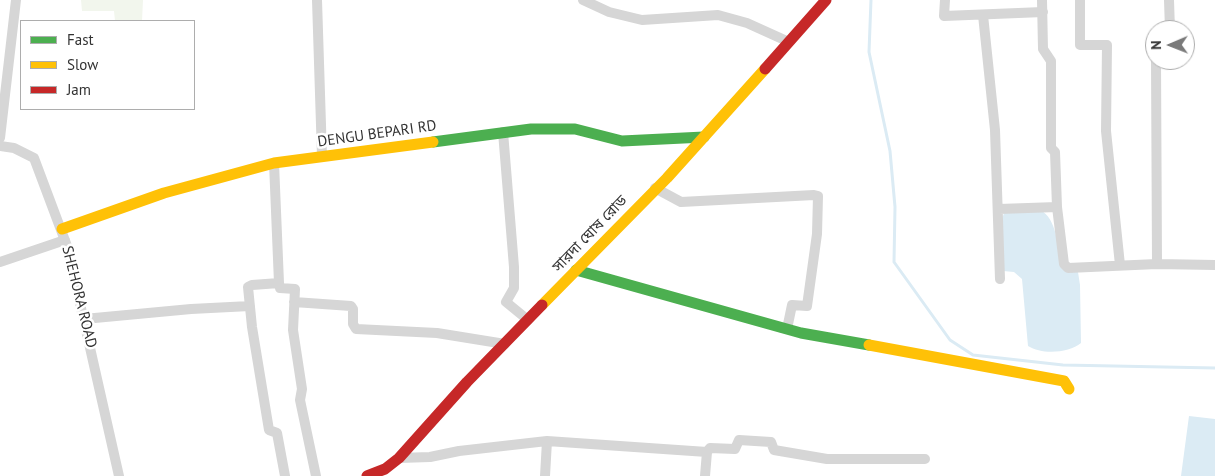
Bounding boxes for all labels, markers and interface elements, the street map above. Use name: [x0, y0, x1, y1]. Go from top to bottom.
legend: [20, 20, 195, 110]
north arrow: [1145, 20, 1195, 70]
text: Fast: [67, 30, 94, 49]
text: N: [1147, 40, 1165, 50]
text: Slow: [67, 55, 98, 74]
text: Jam: [67, 80, 91, 99]
street label: DENGU BEPARI RD: [316, 117, 438, 151]
street label: সারদা ঘোষ রোড: [549, 192, 631, 276]
street label: SHEHORA ROAD: [58, 244, 100, 350]

